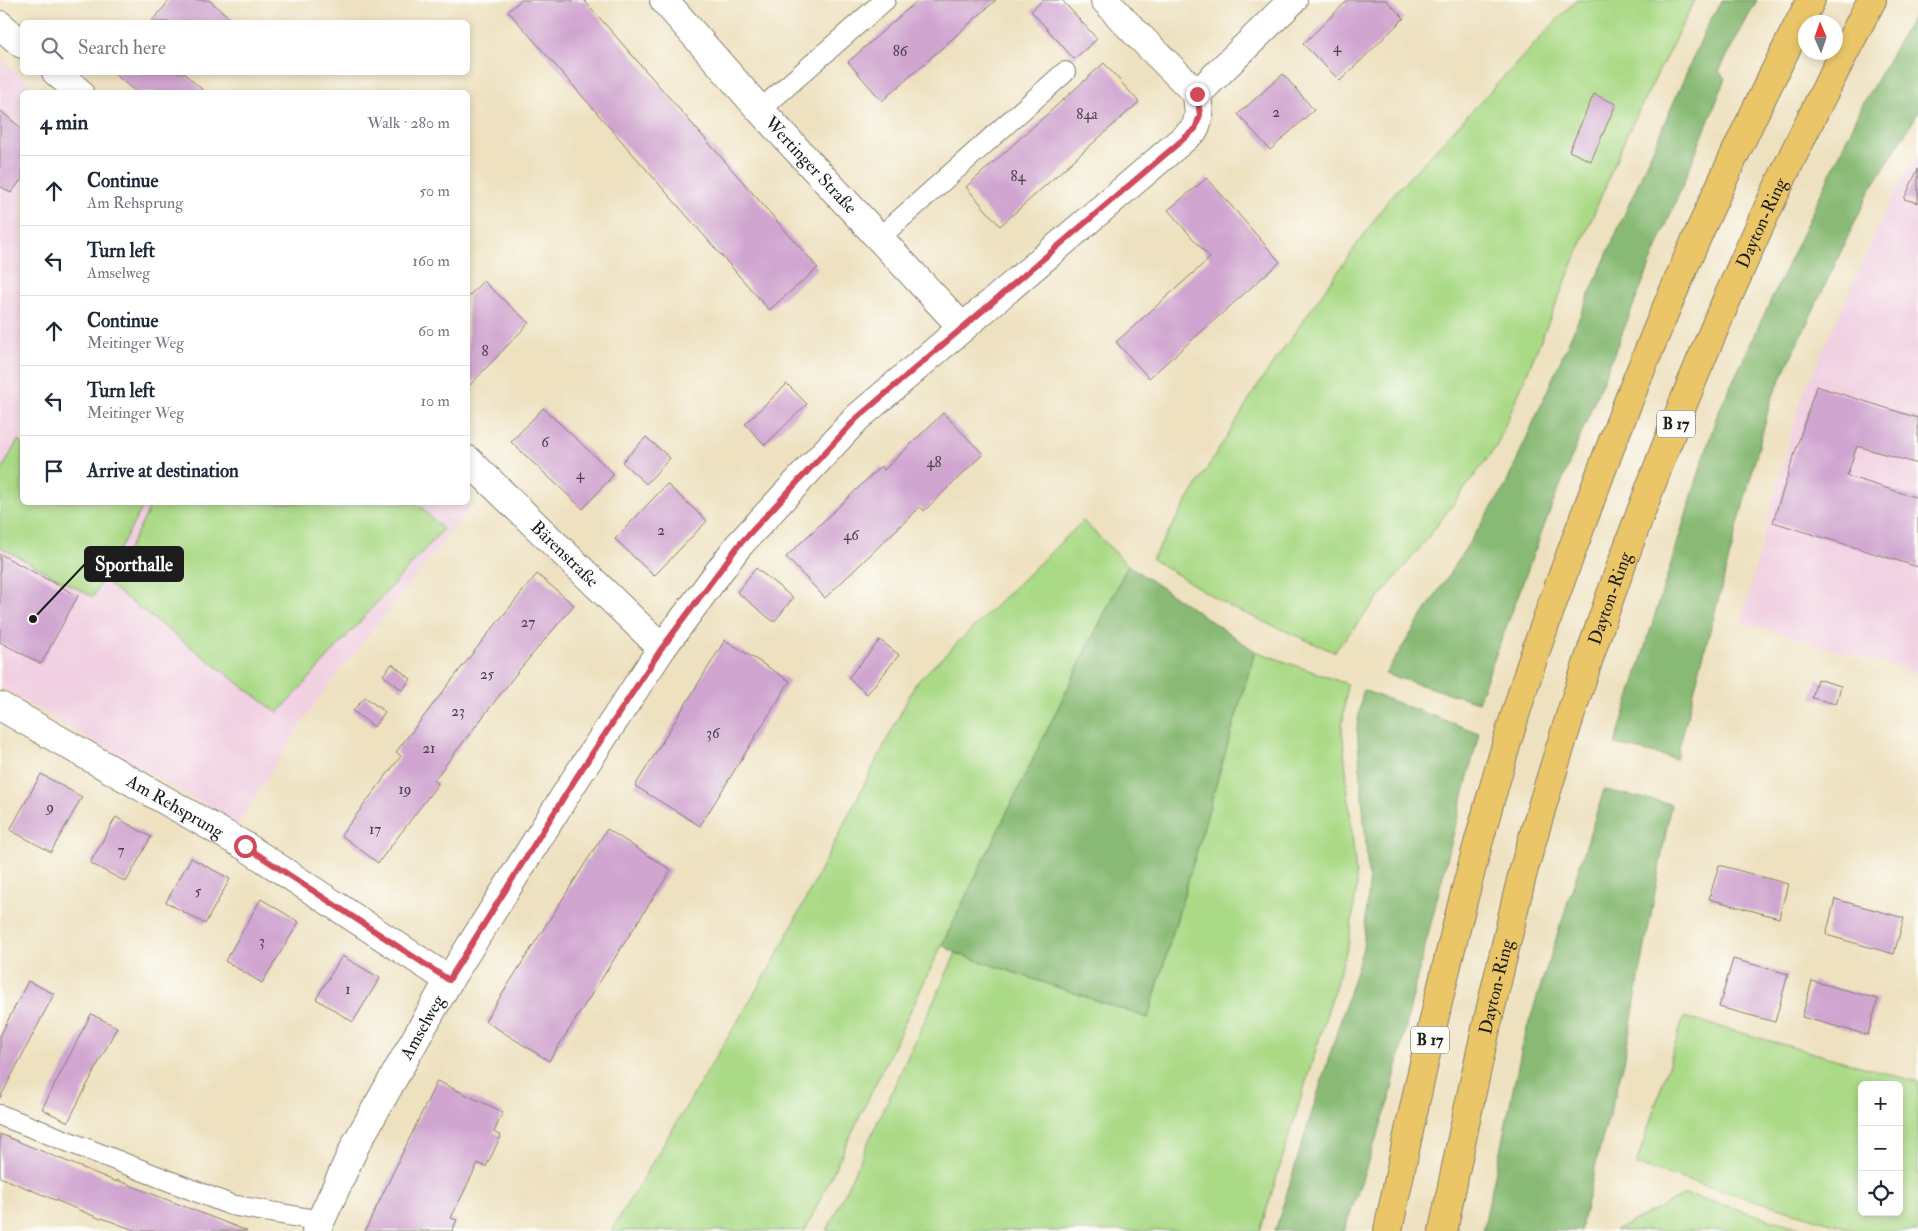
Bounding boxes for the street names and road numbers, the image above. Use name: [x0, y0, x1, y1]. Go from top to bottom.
street label: Wertinger Straße: [759, 111, 862, 219]
street label: Dayton-Ring: [1731, 173, 1793, 272]
road number: B 17: [1657, 410, 1695, 438]
street label: Bärenstraße: [526, 516, 604, 592]
street label: Dayton-Ring: [1583, 548, 1637, 648]
street label: Am Rehsprung: [122, 769, 229, 844]
street label: Dayton-Ring: [1474, 936, 1519, 1036]
street label: Amselweg: [394, 990, 450, 1065]
road number: B 17: [1411, 1026, 1449, 1054]

